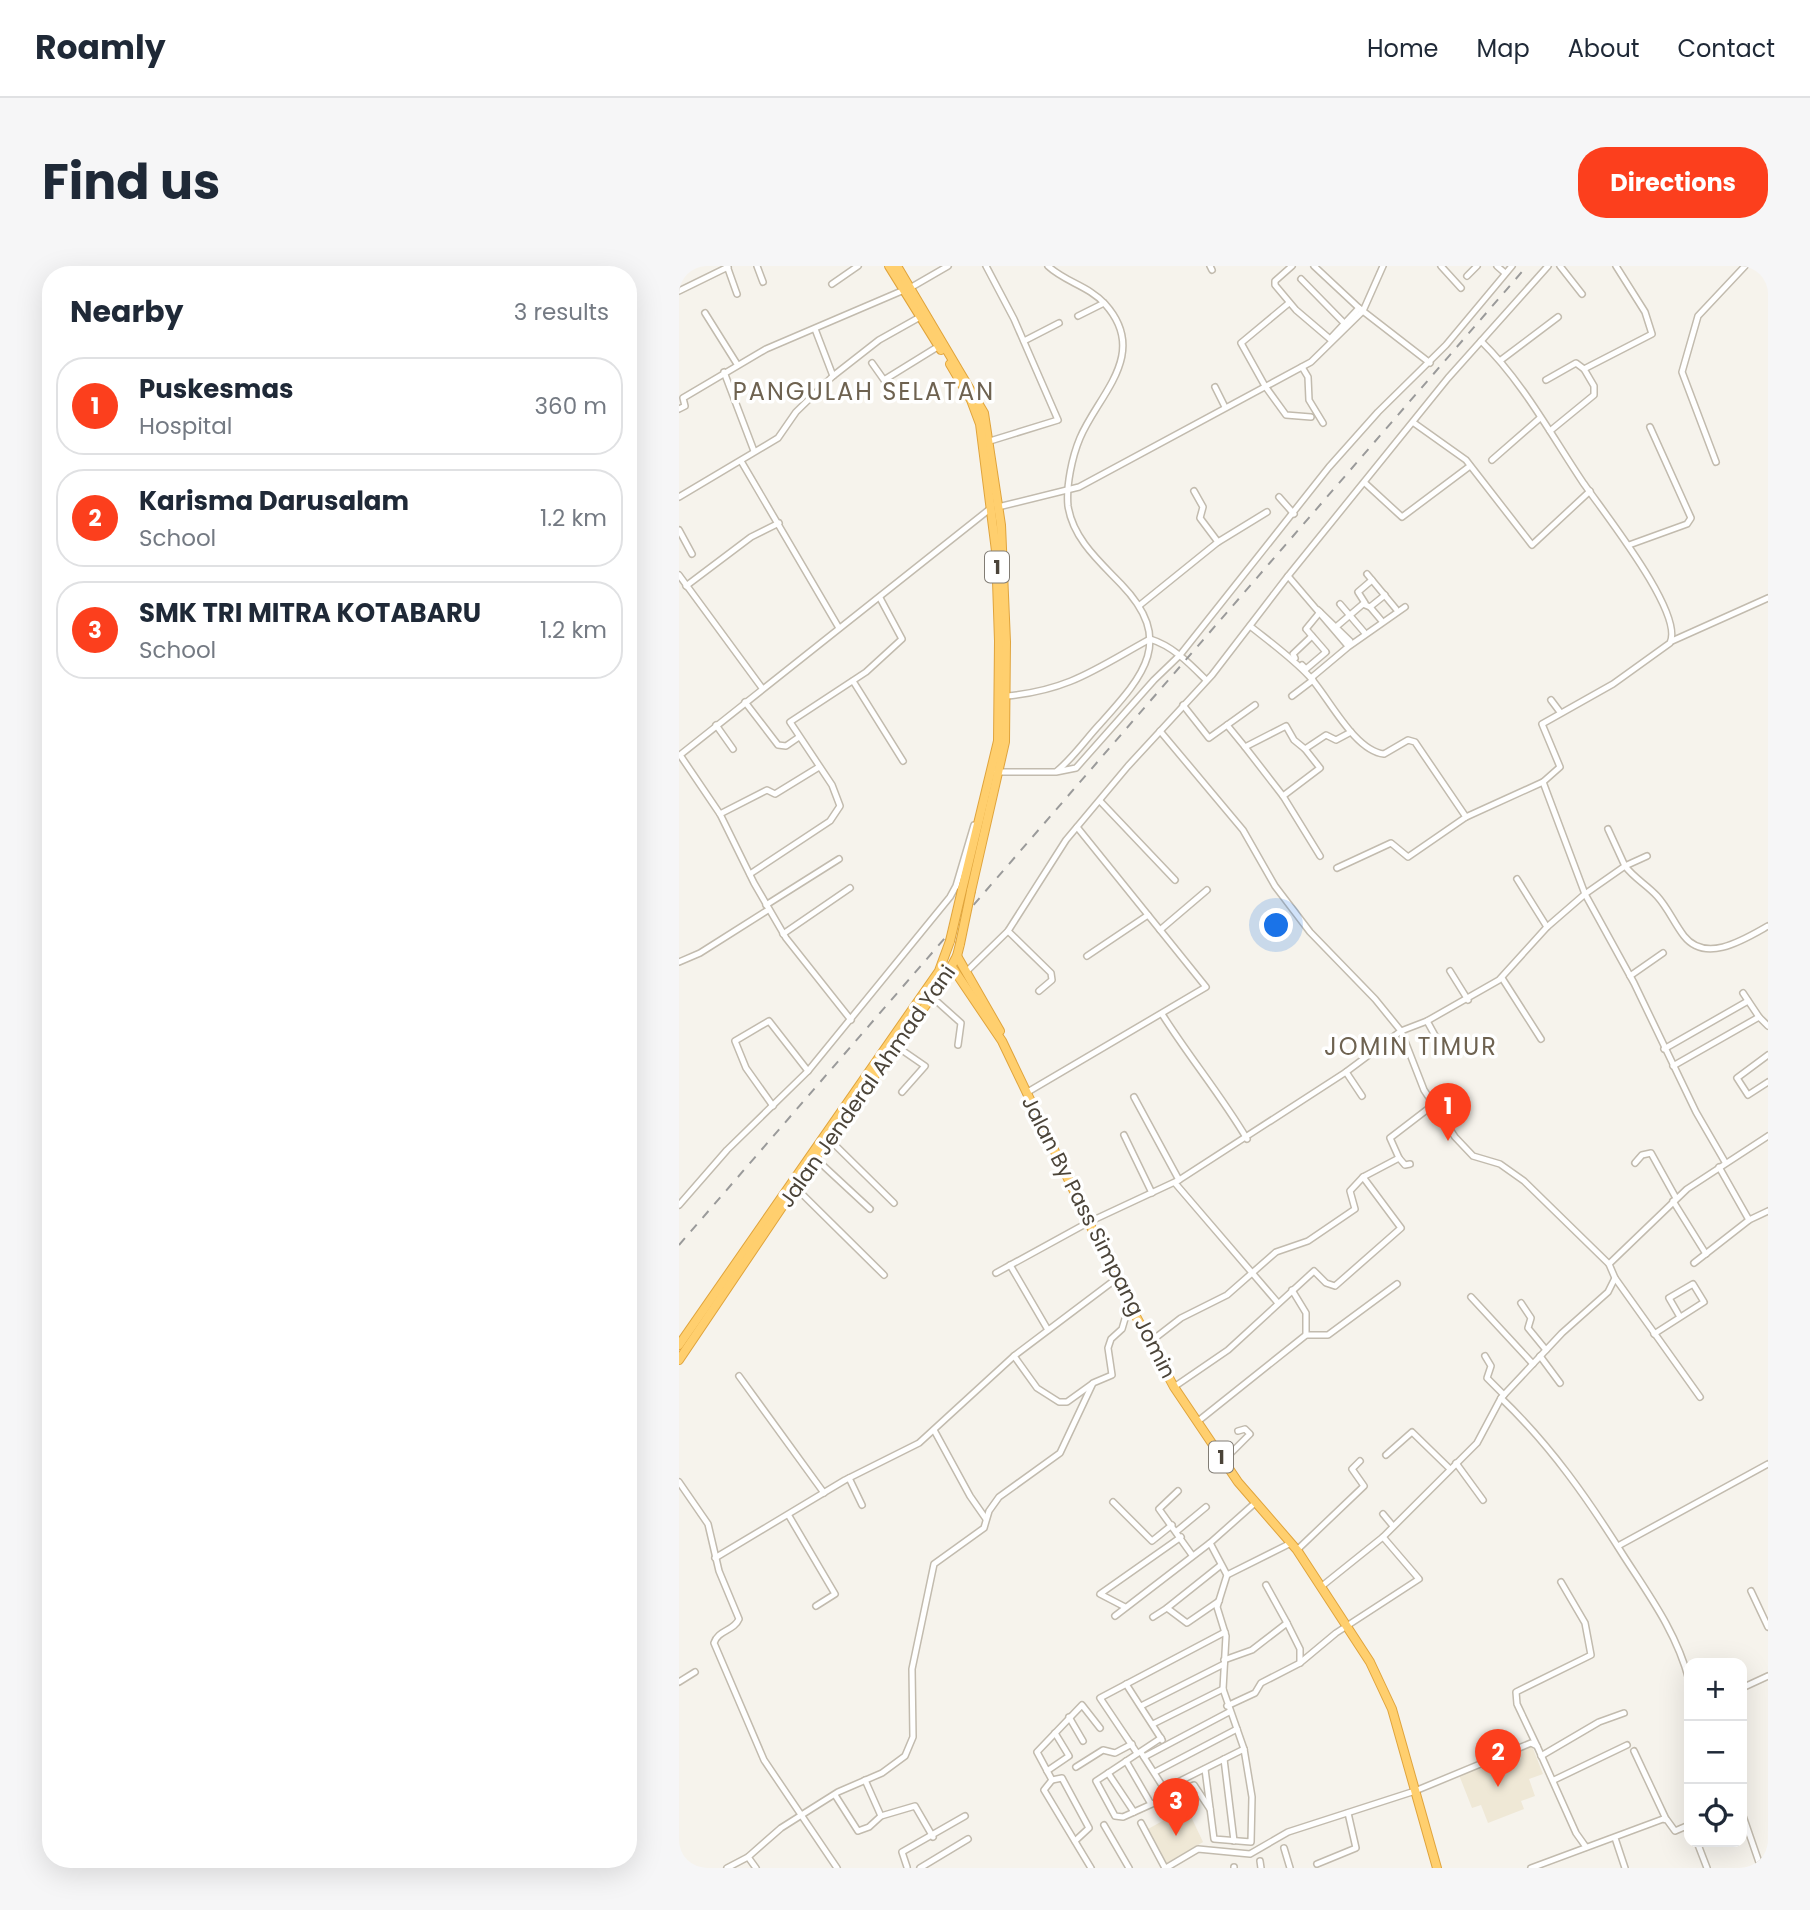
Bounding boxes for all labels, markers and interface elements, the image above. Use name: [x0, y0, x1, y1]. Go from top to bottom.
text: Roamly: [35, 24, 165, 71]
text: Home: [1367, 32, 1439, 65]
text: Map: [1477, 32, 1530, 65]
text: About: [1568, 32, 1639, 65]
text: Contact: [1677, 32, 1775, 65]
button: Directions: [1578, 147, 1768, 218]
text: Find us: [42, 148, 220, 216]
text: Nearby: [70, 290, 184, 333]
text: 3 results: [514, 296, 609, 328]
text: Puskesmas: [139, 371, 294, 407]
district label: PANGULAH SELATAN: [733, 375, 995, 408]
text: 1: [91, 390, 99, 422]
text: 360 m: [535, 390, 607, 422]
text: Hospital: [139, 410, 232, 442]
text: Karisma Darusalam: [139, 483, 409, 519]
text: 2: [88, 502, 102, 534]
text: 1.2 km: [540, 502, 607, 534]
text: School: [139, 522, 216, 554]
road number: 1: [985, 552, 1009, 582]
text: SMK TRI MITRA KOTABARU: [139, 595, 481, 631]
text: 3: [88, 614, 102, 646]
text: 1.2 km: [540, 614, 607, 646]
text: School: [139, 634, 216, 666]
your location: [1259, 908, 1293, 942]
street label: Jalan Jenderal Ahmad Yani: [772, 959, 962, 1213]
district label: JOMIN TIMUR: [1324, 1030, 1498, 1063]
pin: 1: [1425, 1083, 1471, 1141]
street label: Jalan By Pass Simpang Jomin: [1015, 1091, 1183, 1383]
road number: 1: [1209, 1442, 1233, 1472]
map controls: [1684, 1658, 1747, 1847]
button: +: [1684, 1658, 1747, 1721]
button: −: [1684, 1721, 1747, 1784]
pin: 2: [1475, 1729, 1521, 1787]
pin: 3: [1153, 1778, 1199, 1836]
button: locate: [1684, 1784, 1747, 1847]

